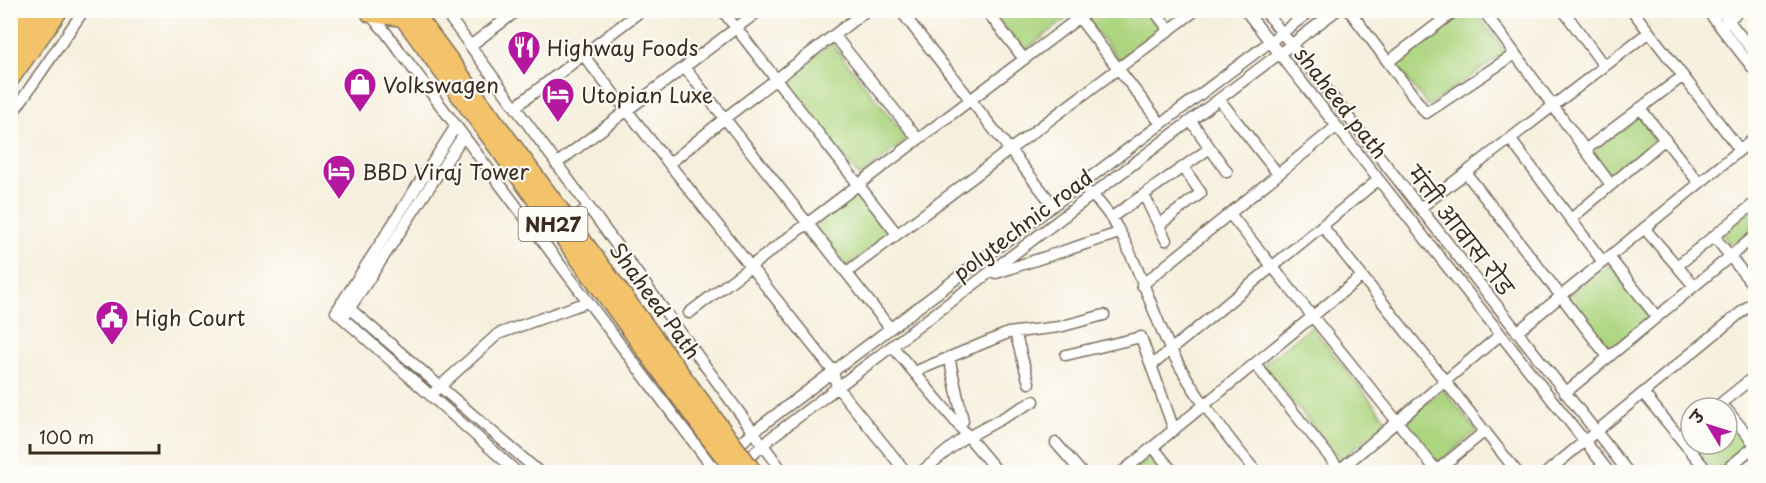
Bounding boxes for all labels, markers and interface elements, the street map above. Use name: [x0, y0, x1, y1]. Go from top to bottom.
restaurant icon: Highway Foods: [506, 29, 542, 76]
place label: Highway Foods: [547, 31, 698, 63]
street label: shaheed path: [1288, 39, 1396, 165]
shop icon: Volkswagen: [342, 66, 378, 113]
place label: Volkswagen: [383, 68, 499, 100]
hotel icon: Utopian Luxe: [540, 76, 576, 123]
place label: Utopian Luxe: [581, 78, 713, 110]
hotel icon: BBD Viraj Tower: [321, 153, 357, 200]
place label: BBD Viraj Tower: [362, 155, 529, 187]
street label: मंत्ती आवास रोड: [1399, 157, 1523, 303]
street label: polytechnic road: [945, 161, 1099, 287]
road number: NH27: [518, 207, 588, 241]
street label: Shaheed Path: [603, 235, 709, 365]
public building icon: High Court: [94, 299, 130, 346]
place label: High Court: [135, 301, 245, 333]
north arrow: [1679, 396, 1739, 456]
text: उ: [1682, 404, 1710, 429]
scale bar: [30, 417, 159, 455]
text: 100 m: [39, 423, 94, 450]

